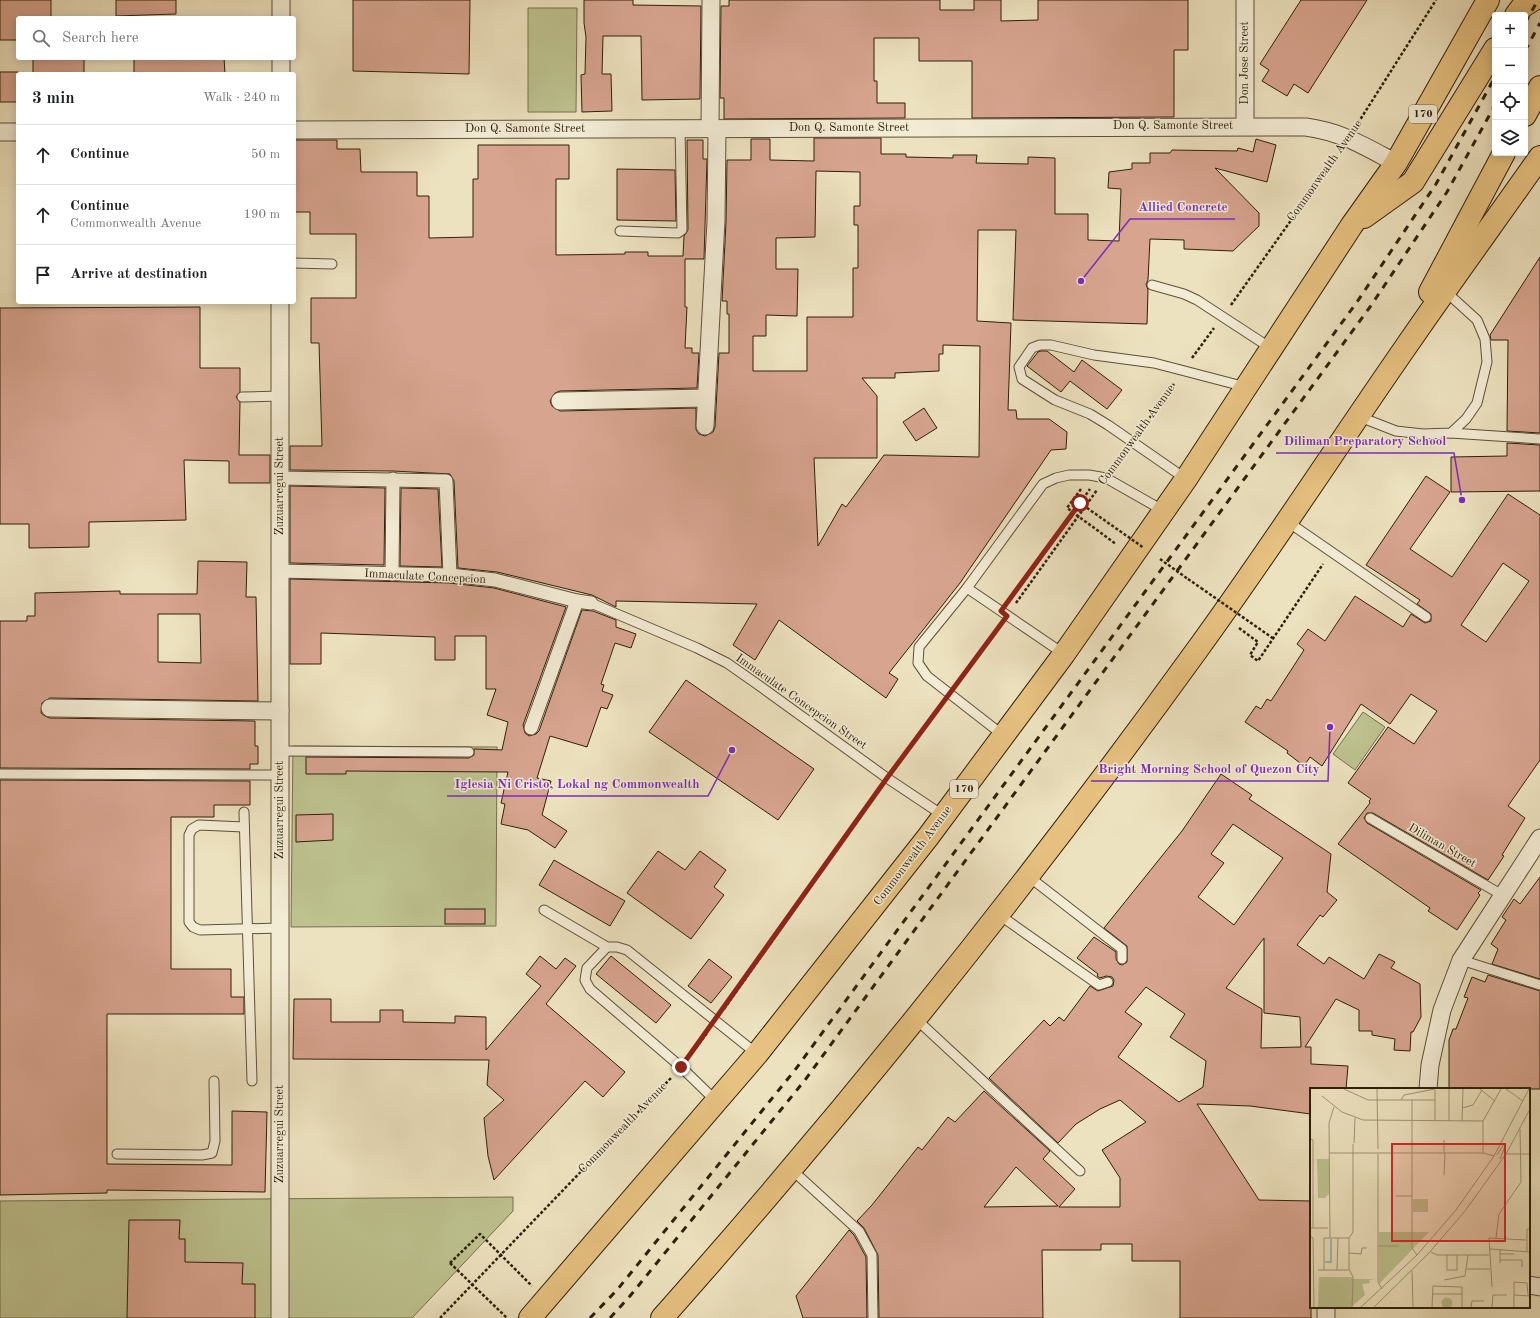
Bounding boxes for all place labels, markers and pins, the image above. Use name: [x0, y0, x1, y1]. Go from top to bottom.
callout: Allied Concrete: [1130, 194, 1235, 219]
callout: Diliman Preparatory School: [1276, 428, 1454, 453]
callout: Bright Morning School of Quezon City: [1091, 756, 1328, 781]
callout: Iglesia Ni Cristo, Lokal ng Commonwealth: [447, 771, 708, 796]

